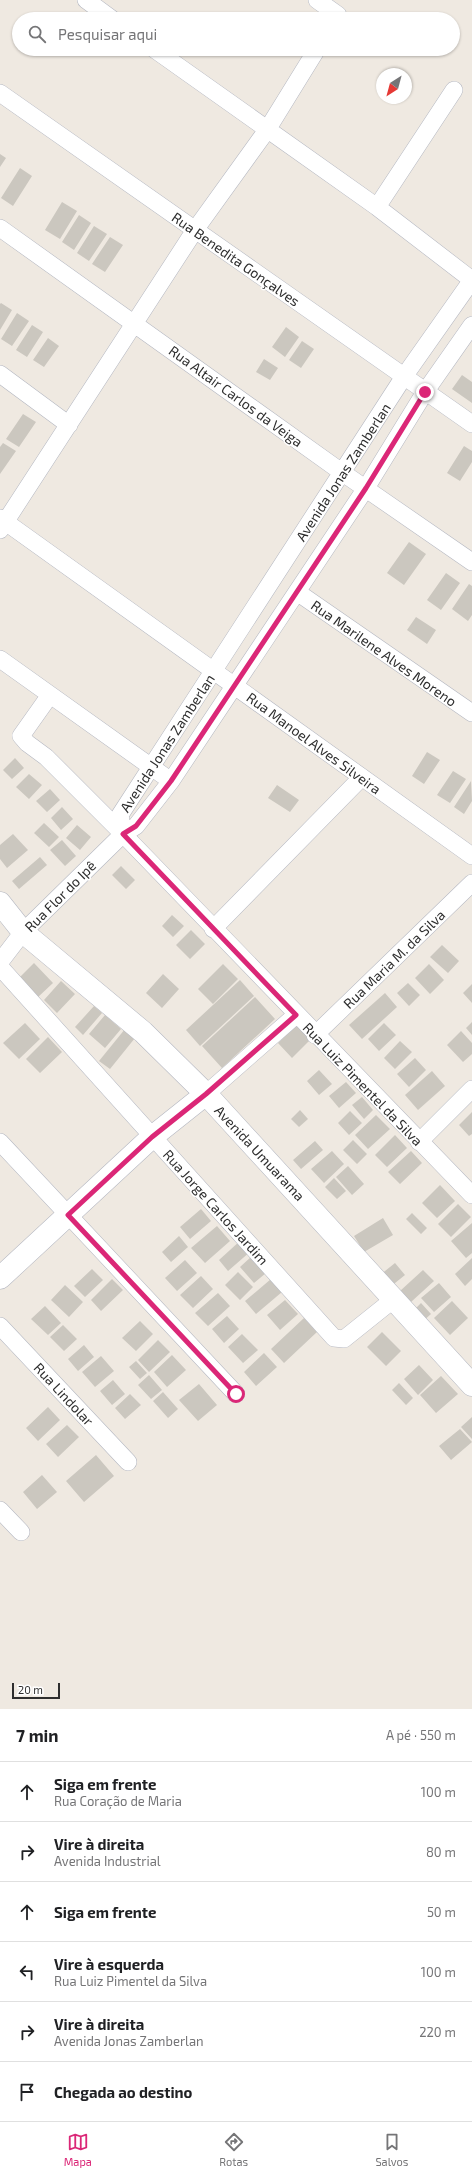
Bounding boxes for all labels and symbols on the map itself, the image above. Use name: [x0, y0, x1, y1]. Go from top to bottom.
north arrow: [376, 68, 412, 104]
street label: Rua Benedita Gonçalves: [168, 208, 303, 310]
street label: Rua Altair Carlos da Veiga: [166, 342, 306, 450]
route end: [416, 383, 434, 401]
street label: Avenida Jonas Zamberlan: [292, 400, 394, 544]
street label: Rua Marilene Alves Moreno: [308, 596, 460, 710]
street label: Avenida Jonas Zamberlan: [116, 671, 218, 815]
street label: Rua Manoel Alves Silveira: [243, 688, 385, 798]
street label: Rua Flor do Ipê: [21, 857, 99, 935]
street label: Rua Maria M. da Silva: [340, 906, 448, 1012]
street label: Rua Luiz Pimentel da Silva: [300, 1019, 426, 1149]
street label: Avenida Umuarama: [211, 1102, 309, 1204]
street label: Rua Jorge Carlos Jardim: [160, 1146, 272, 1268]
street label: Rua Lindolar: [31, 1359, 98, 1429]
route start: [227, 1385, 245, 1403]
scale bar: [12, 1681, 60, 1700]

